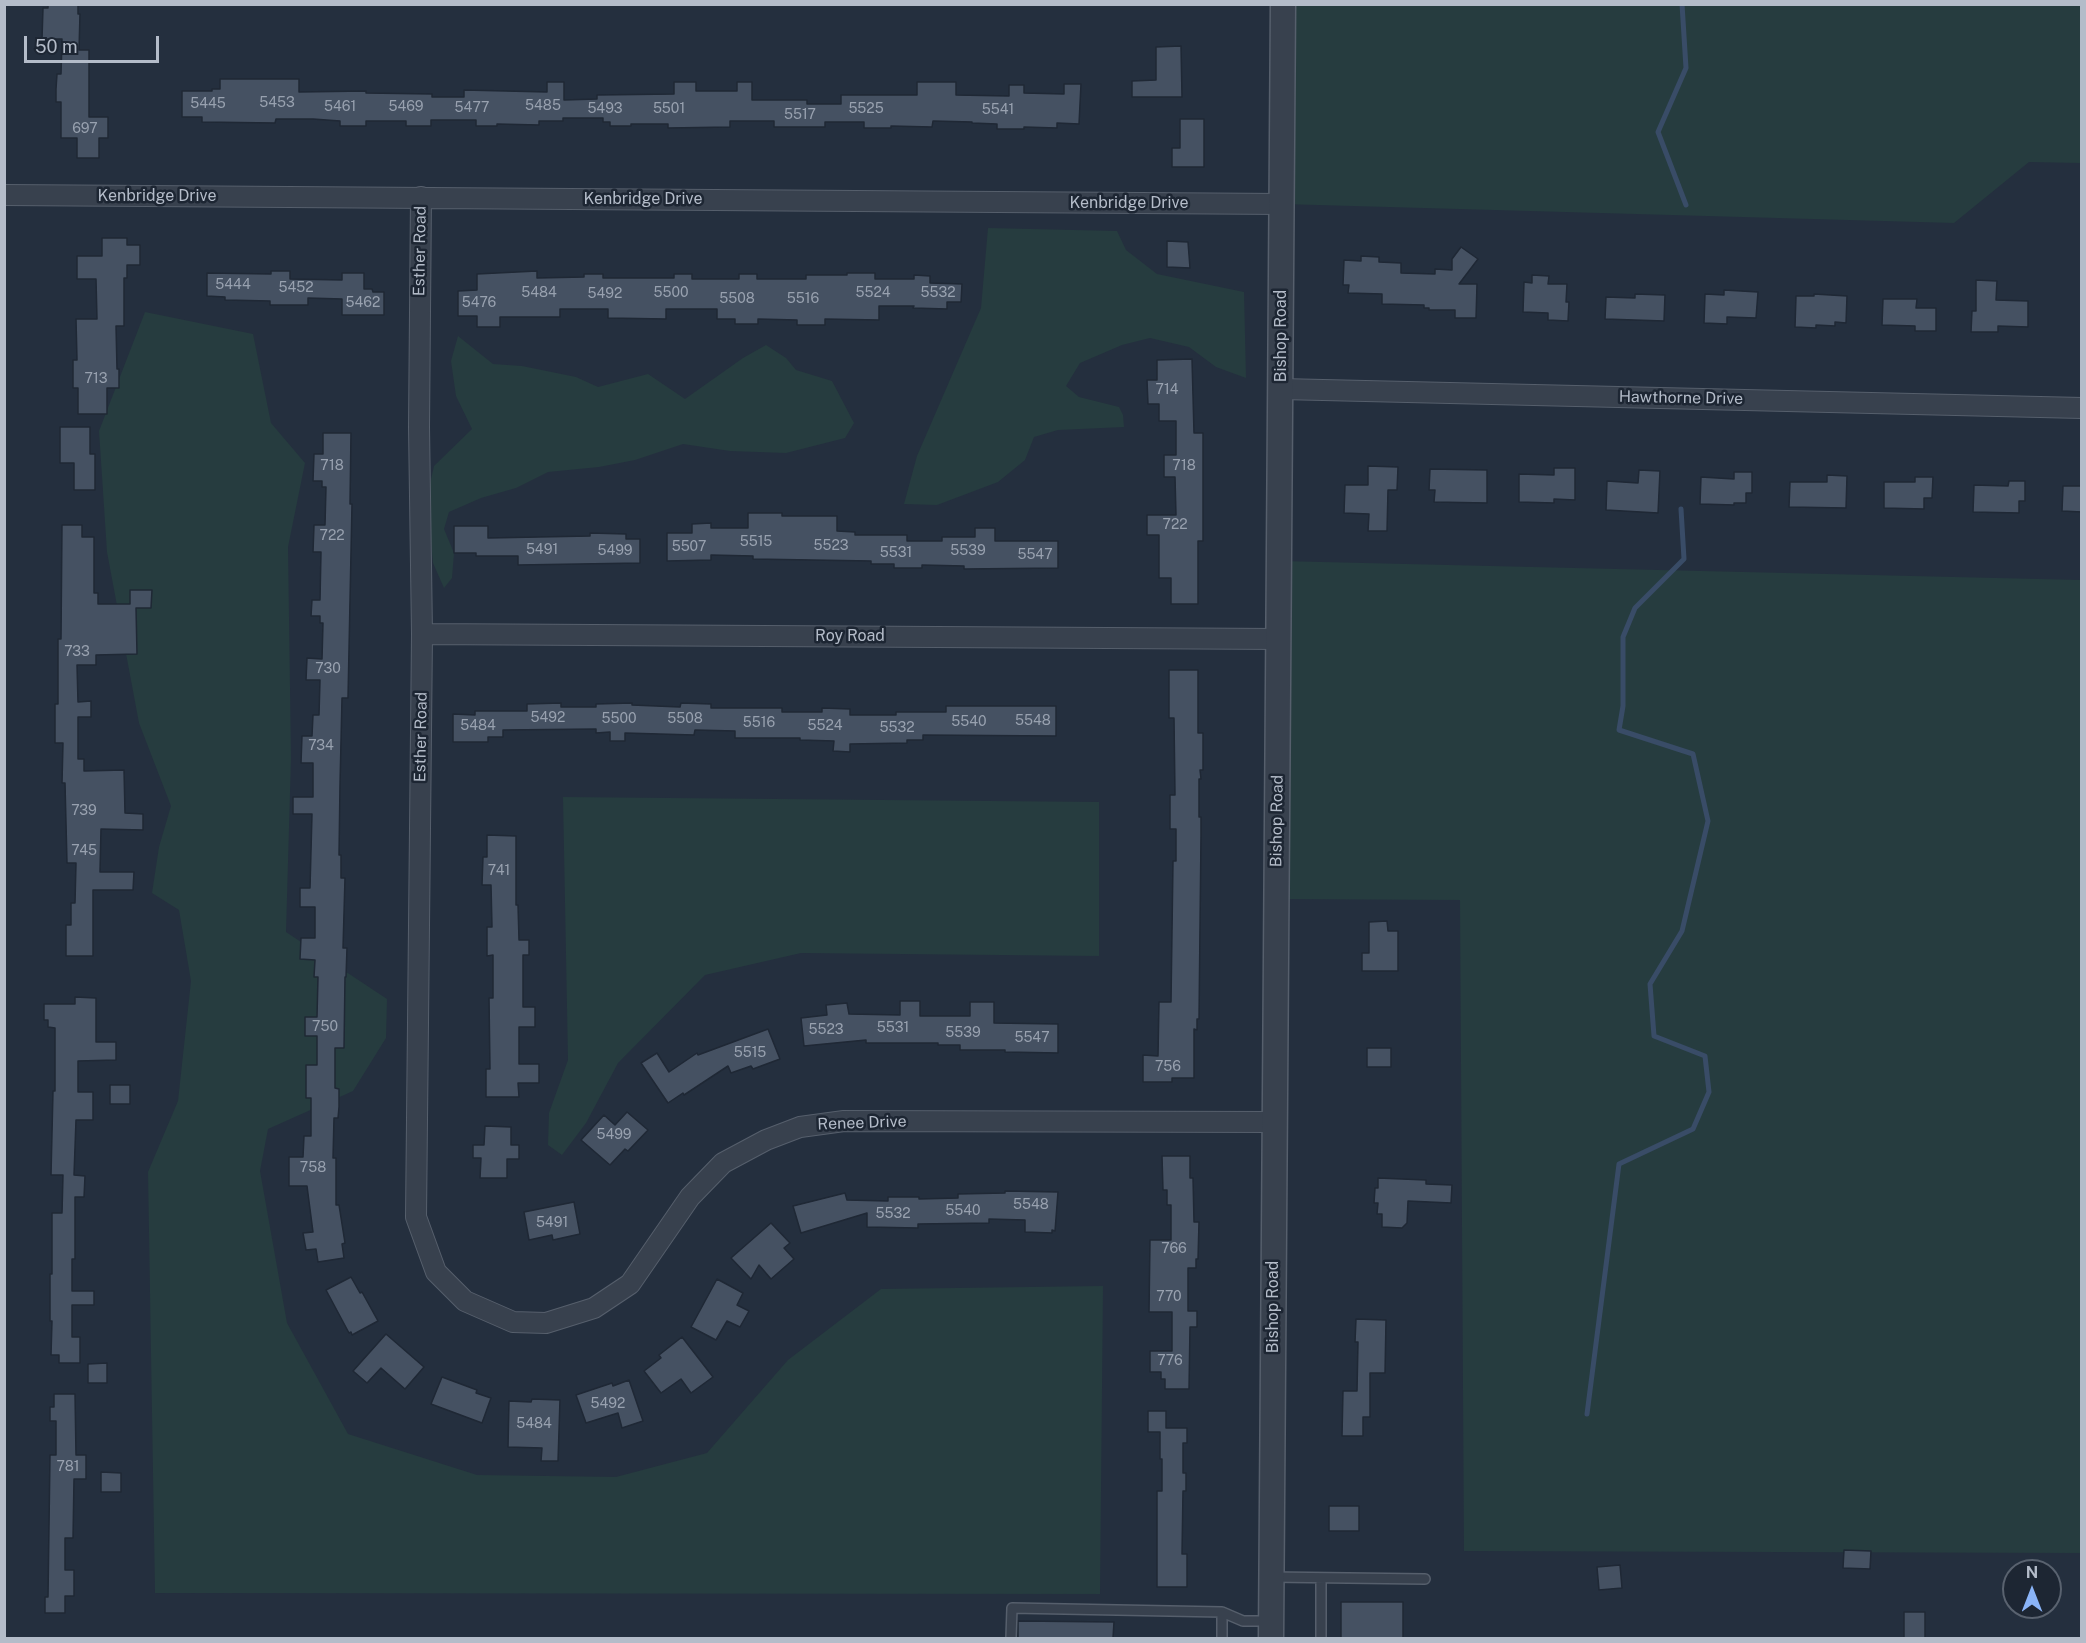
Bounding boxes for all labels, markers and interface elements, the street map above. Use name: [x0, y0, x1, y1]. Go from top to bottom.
scale bar: [27, 24, 162, 62]
text: 50 m: [35, 36, 78, 57]
house number: 5453: [259, 95, 295, 111]
house number: 5445: [190, 96, 226, 112]
house number: 5485: [525, 98, 561, 114]
house number: 5461: [324, 99, 356, 115]
house number: 5469: [388, 99, 424, 115]
house number: 5477: [455, 100, 489, 116]
house number: 5493: [587, 101, 623, 117]
house number: 5501: [653, 101, 685, 117]
house number: 5525: [848, 101, 884, 117]
house number: 5541: [982, 102, 1014, 118]
house number: 5517: [784, 107, 816, 123]
house number: 697: [72, 121, 98, 137]
street label: Kenbridge Drive: [98, 186, 216, 206]
street label: Kenbridge Drive: [584, 189, 702, 209]
street label: Kenbridge Drive: [1070, 193, 1188, 213]
street label: Esther Road: [410, 206, 430, 296]
house number: 5444: [215, 277, 251, 293]
house number: 5452: [279, 280, 313, 296]
house number: 5484: [521, 285, 557, 301]
house number: 5500: [654, 285, 688, 301]
house number: 5524: [855, 285, 891, 301]
house number: 5532: [920, 285, 956, 301]
house number: 5492: [588, 286, 622, 302]
street label: Bishop Road: [1271, 290, 1291, 382]
house number: 5508: [719, 291, 755, 307]
house number: 5516: [787, 291, 819, 307]
house number: 5462: [346, 295, 380, 311]
house number: 5476: [462, 295, 496, 311]
house number: 713: [84, 371, 108, 387]
house number: 714: [1155, 382, 1179, 398]
street label: Hawthorne Drive: [1619, 387, 1743, 409]
house number: 718: [320, 458, 344, 474]
house number: 718: [1172, 458, 1196, 474]
house number: 722: [1162, 517, 1188, 533]
house number: 722: [319, 528, 345, 544]
house number: 5515: [740, 534, 772, 550]
house number: 5523: [813, 538, 849, 554]
house number: 5507: [672, 539, 706, 555]
house number: 5491: [526, 542, 558, 558]
house number: 5499: [597, 543, 633, 559]
house number: 5539: [950, 543, 986, 559]
house number: 5531: [880, 545, 912, 561]
house number: 5547: [1017, 547, 1053, 563]
street label: Roy Road: [815, 626, 885, 646]
house number: 733: [64, 644, 90, 660]
house number: 730: [315, 661, 341, 677]
street label: Esther Road: [411, 692, 431, 782]
house number: 5492: [531, 710, 565, 726]
house number: 5500: [602, 711, 636, 727]
house number: 5508: [667, 711, 703, 727]
house number: 5548: [1015, 713, 1051, 729]
house number: 5540: [951, 714, 987, 730]
house number: 5516: [743, 715, 775, 731]
house number: 5484: [460, 718, 496, 734]
house number: 5524: [807, 718, 843, 734]
house number: 5532: [879, 720, 915, 736]
house number: 734: [308, 738, 334, 754]
street label: Bishop Road: [1267, 775, 1287, 867]
house number: 739: [71, 803, 97, 819]
house number: 745: [71, 843, 97, 859]
house number: 741: [488, 863, 510, 879]
house number: 750: [312, 1019, 338, 1035]
house number: 5531: [877, 1020, 909, 1036]
house number: 5523: [808, 1022, 844, 1038]
house number: 5539: [945, 1025, 981, 1041]
house number: 5547: [1014, 1030, 1050, 1046]
house number: 5515: [734, 1045, 766, 1061]
house number: 756: [1155, 1059, 1181, 1075]
street label: Renee Drive: [817, 1112, 907, 1134]
house number: 5499: [596, 1127, 632, 1143]
house number: 758: [300, 1160, 326, 1176]
house number: 5548: [1013, 1197, 1049, 1213]
house number: 5540: [945, 1203, 981, 1219]
house number: 5532: [875, 1206, 911, 1222]
house number: 5491: [536, 1215, 568, 1231]
house number: 766: [1161, 1241, 1187, 1257]
street label: Bishop Road: [1263, 1261, 1283, 1353]
house number: 770: [1156, 1289, 1182, 1305]
house number: 776: [1157, 1353, 1183, 1369]
house number: 5492: [591, 1396, 625, 1412]
house number: 5484: [516, 1416, 552, 1432]
house number: 781: [57, 1459, 79, 1475]
north arrow: [2002, 1559, 2062, 1619]
text: N: [2026, 1563, 2038, 1582]

